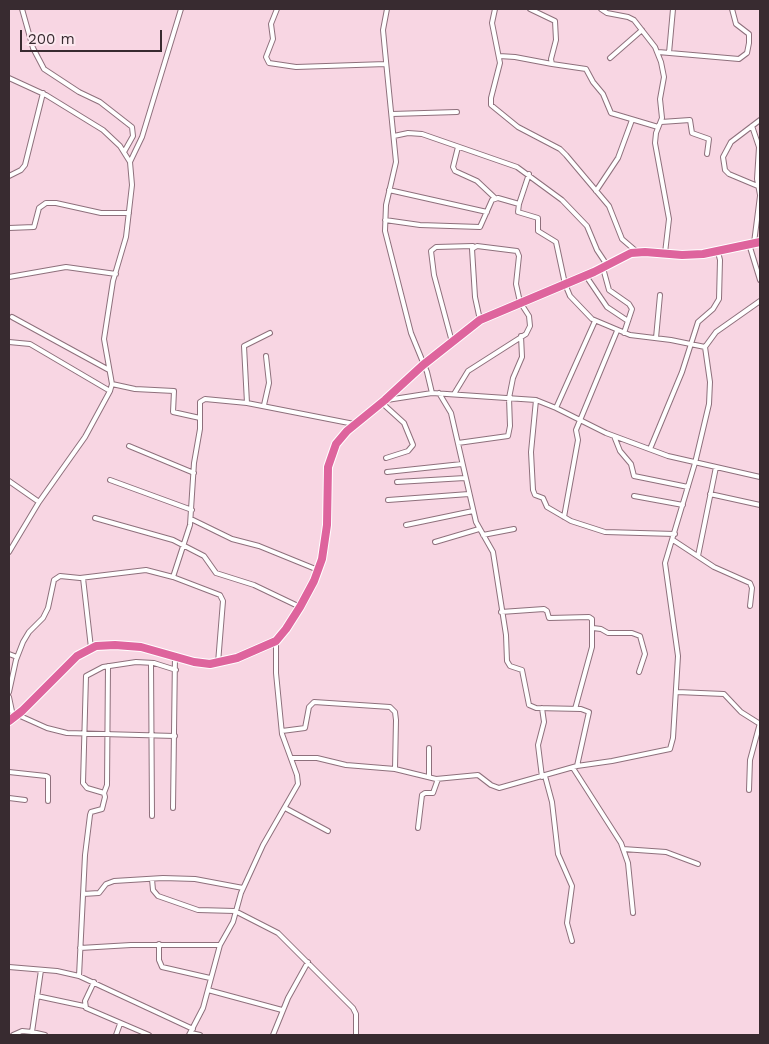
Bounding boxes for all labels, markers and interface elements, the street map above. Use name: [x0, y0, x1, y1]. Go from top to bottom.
scale bar: [22, 20, 165, 52]
text: 200 m: [28, 30, 75, 48]

